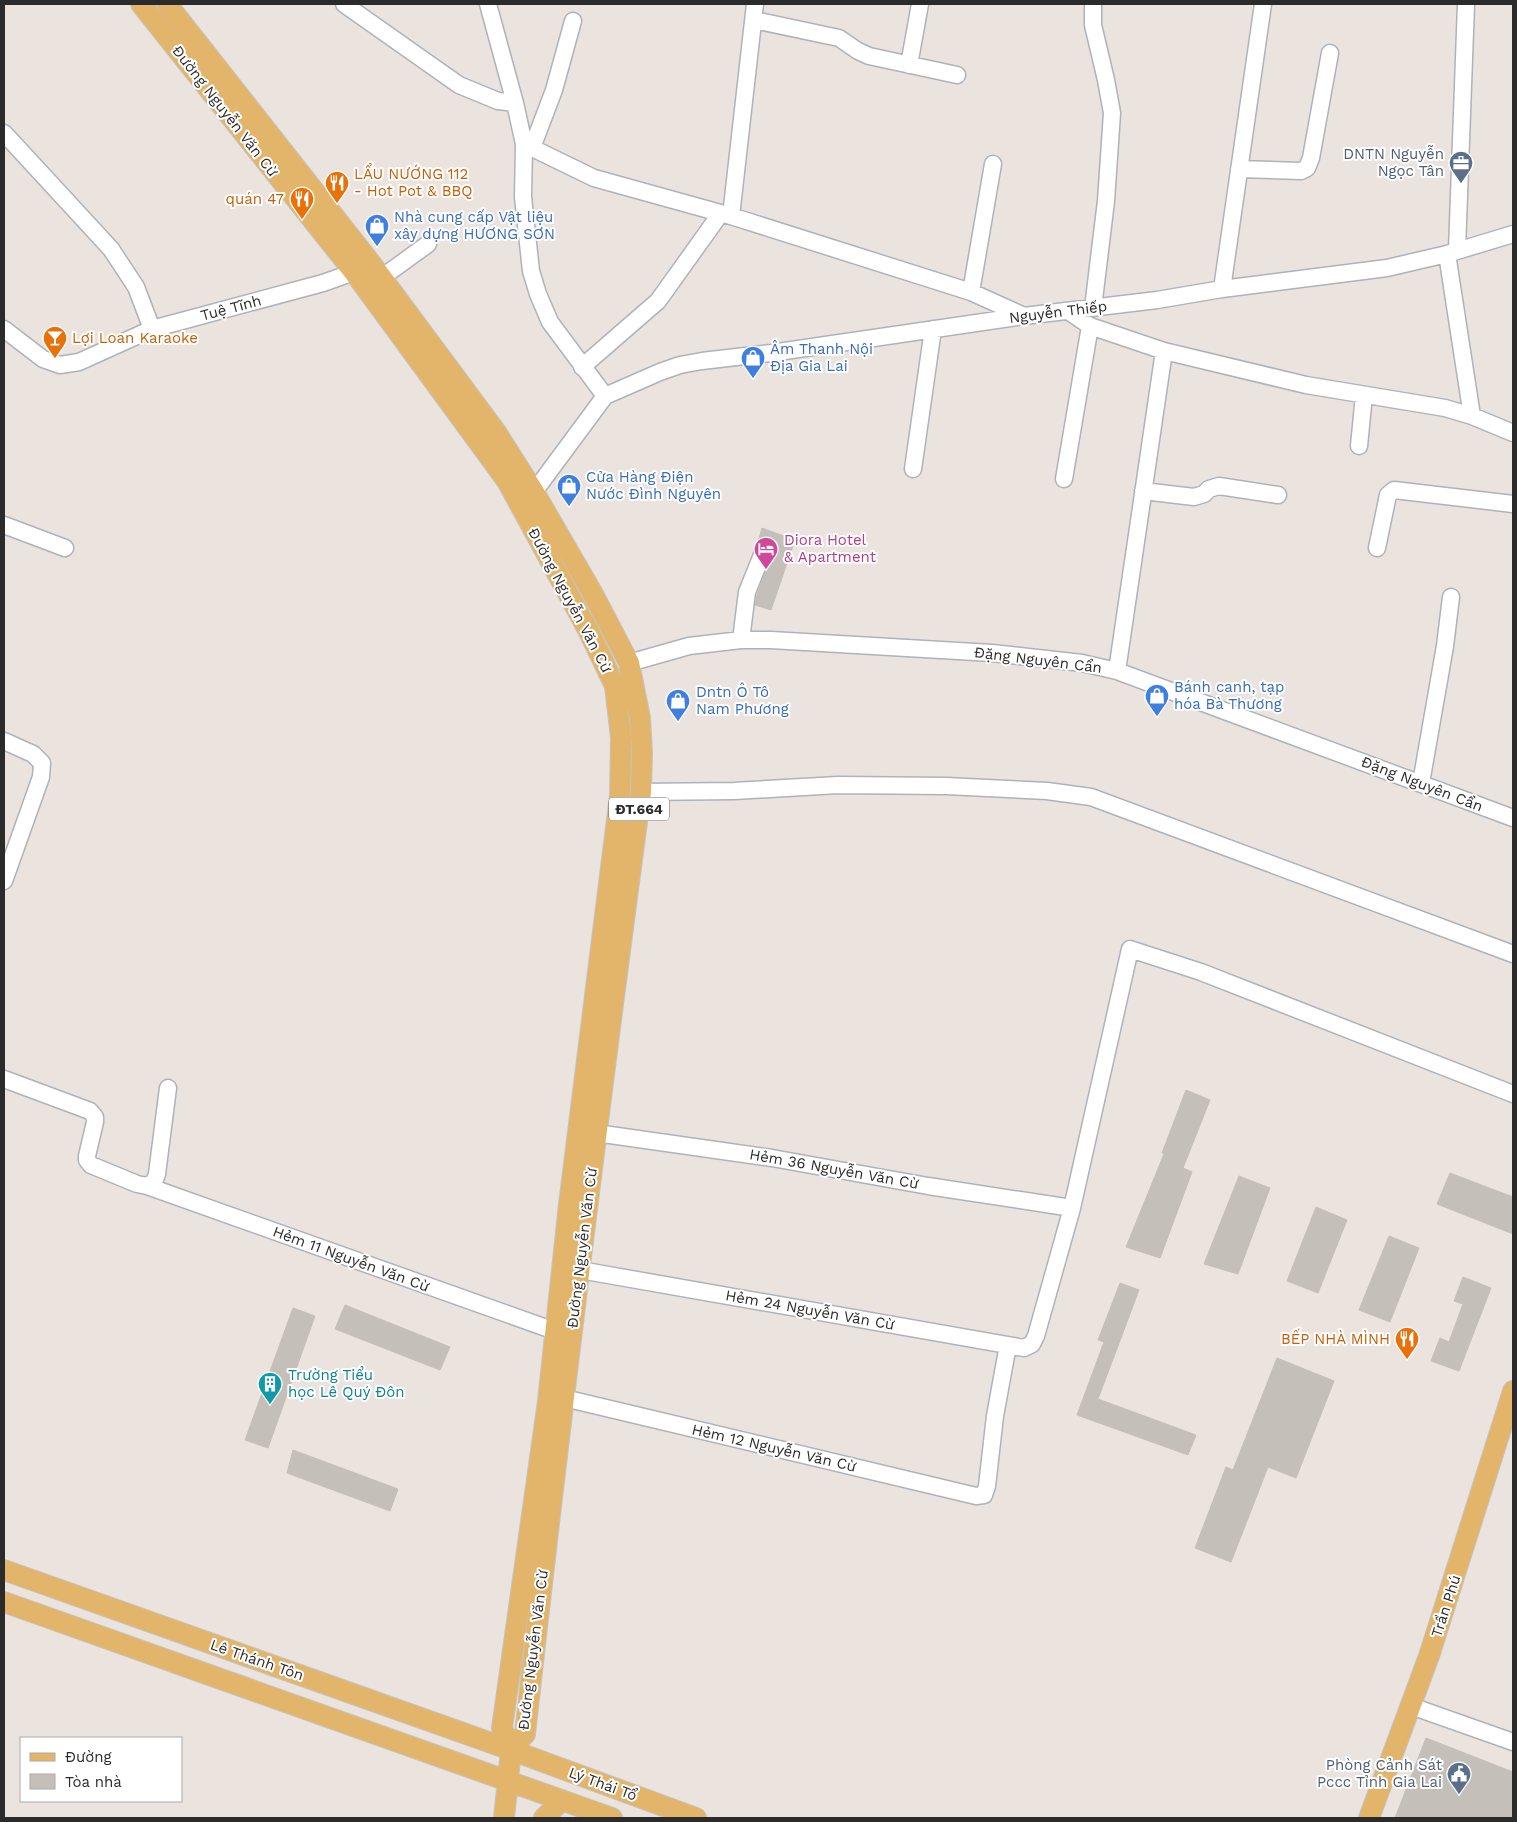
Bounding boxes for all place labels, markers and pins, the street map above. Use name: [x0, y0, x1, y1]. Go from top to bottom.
place label: DNTN Nguyễn Ngọc Tân: [1343, 144, 1444, 180]
office icon: DNTN Nguyễn Ngọc Tân: [1448, 150, 1474, 184]
place label: LẨU NƯỚNG 112 - Hot Pot & BBQ: [354, 163, 472, 200]
restaurant icon: LẨU NƯỚNG 112 - Hot Pot & BBQ: [324, 170, 350, 204]
restaurant icon: quán 47: [289, 186, 315, 220]
place label: quán 47: [226, 190, 284, 208]
place label: Nhà cung cấp Vật liệu xây dựng HƯƠNG SƠN: [394, 208, 555, 243]
shop icon: Nhà cung cấp Vật liệu xây dựng HƯƠNG SƠN: [364, 213, 390, 247]
bar icon: Lợi Loan Karaoke: [42, 325, 68, 359]
place label: Lợi Loan Karaoke: [72, 329, 198, 347]
place label: Âm Thanh Nội Địa Gia Lai: [770, 340, 873, 375]
shop icon: Âm Thanh Nội Địa Gia Lai: [740, 345, 766, 379]
place label: Cửa Hàng Điện Nước Đình Nguyên: [586, 468, 721, 503]
shop icon: Cửa Hàng Điện Nước Đình Nguyên: [556, 473, 582, 507]
place label: Diora Hotel & Apartment: [784, 531, 877, 566]
hotel icon: Diora Hotel & Apartment: [753, 536, 779, 570]
place label: Bánh canh, tạp hóa Bà Thương: [1174, 678, 1284, 713]
place label: Dntn Ô Tô Nam Phương: [696, 682, 789, 718]
shop icon: Bánh canh, tạp hóa Bà Thương: [1144, 683, 1170, 717]
shop icon: Dntn Ô Tô Nam Phương: [665, 688, 691, 722]
restaurant icon: BẾP NHÀ MÌNH: [1394, 1326, 1420, 1360]
place label: BẾP NHÀ MÌNH: [1281, 1328, 1390, 1348]
place label: Trường Tiểu học Lê Quý Đôn: [288, 1366, 405, 1401]
building icon: Trường Tiểu học Lê Quý Đôn: [257, 1371, 283, 1405]
place label: Phòng Cảnh Sát Pccc Tỉnh Gia Lai: [1317, 1756, 1443, 1791]
public building icon: Phòng Cảnh Sát Pccc Tỉnh Gia Lai: [1446, 1761, 1472, 1795]

